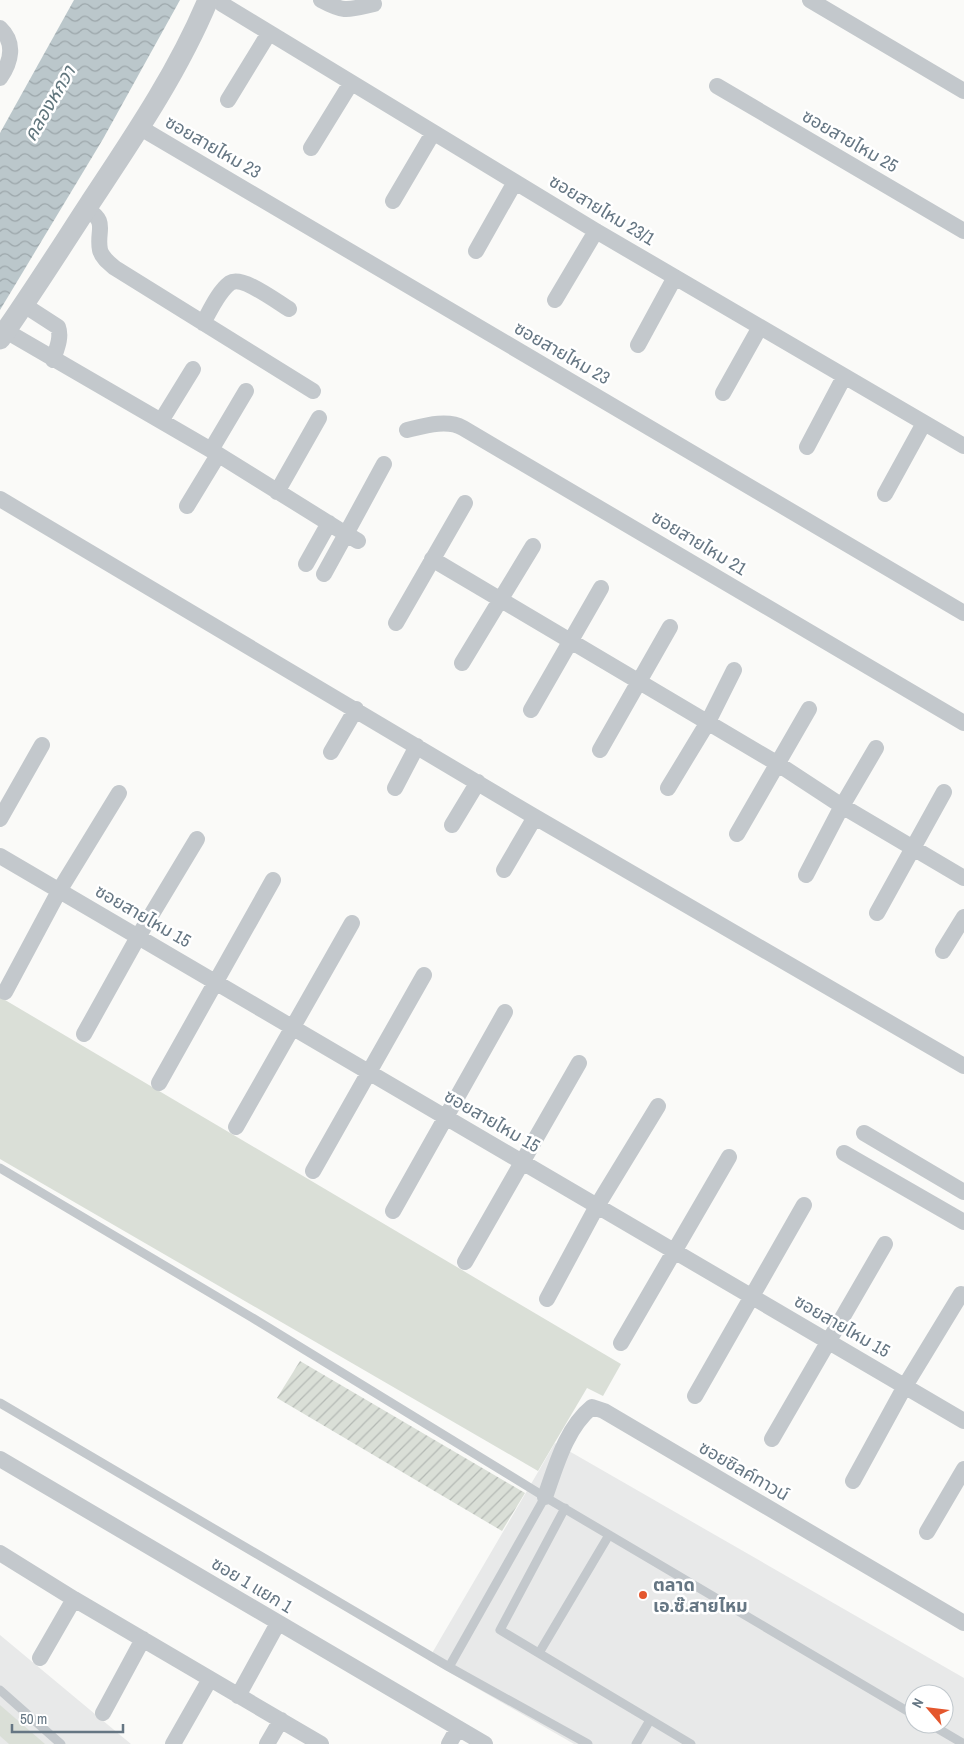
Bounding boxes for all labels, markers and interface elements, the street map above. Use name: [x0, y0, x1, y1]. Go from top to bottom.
water label: คลองหกวา: [17, 59, 82, 146]
street label: ซอยสายไหม 25: [798, 103, 903, 178]
street label: ซอยสายไหม 23: [161, 109, 266, 184]
street label: ซอยสายไหม 23/1: [545, 168, 660, 251]
street label: ซอยสายไหม 23: [510, 315, 615, 390]
street label: ซอยสายไหม 21: [647, 504, 752, 581]
street label: ซอยสายไหม 15: [91, 878, 196, 953]
street label: ซอยสายไหม 15: [440, 1083, 545, 1158]
street label: ซอยสายไหม 15: [790, 1288, 895, 1363]
street label: ซอยซิลค์ทาวน์: [694, 1435, 794, 1507]
street label: ซอย 1 แยก 1: [207, 1550, 298, 1619]
place label: ตลาด เอ.ซ๊.สายไหม: [653, 1572, 748, 1618]
marker: ตลาด เอ.ซ๊.สายไหม: [637, 1589, 649, 1601]
north arrow: [904, 1684, 954, 1734]
text: N: [908, 1695, 927, 1711]
scale bar: [12, 1702, 124, 1734]
text: 50 m: [20, 1708, 47, 1729]

